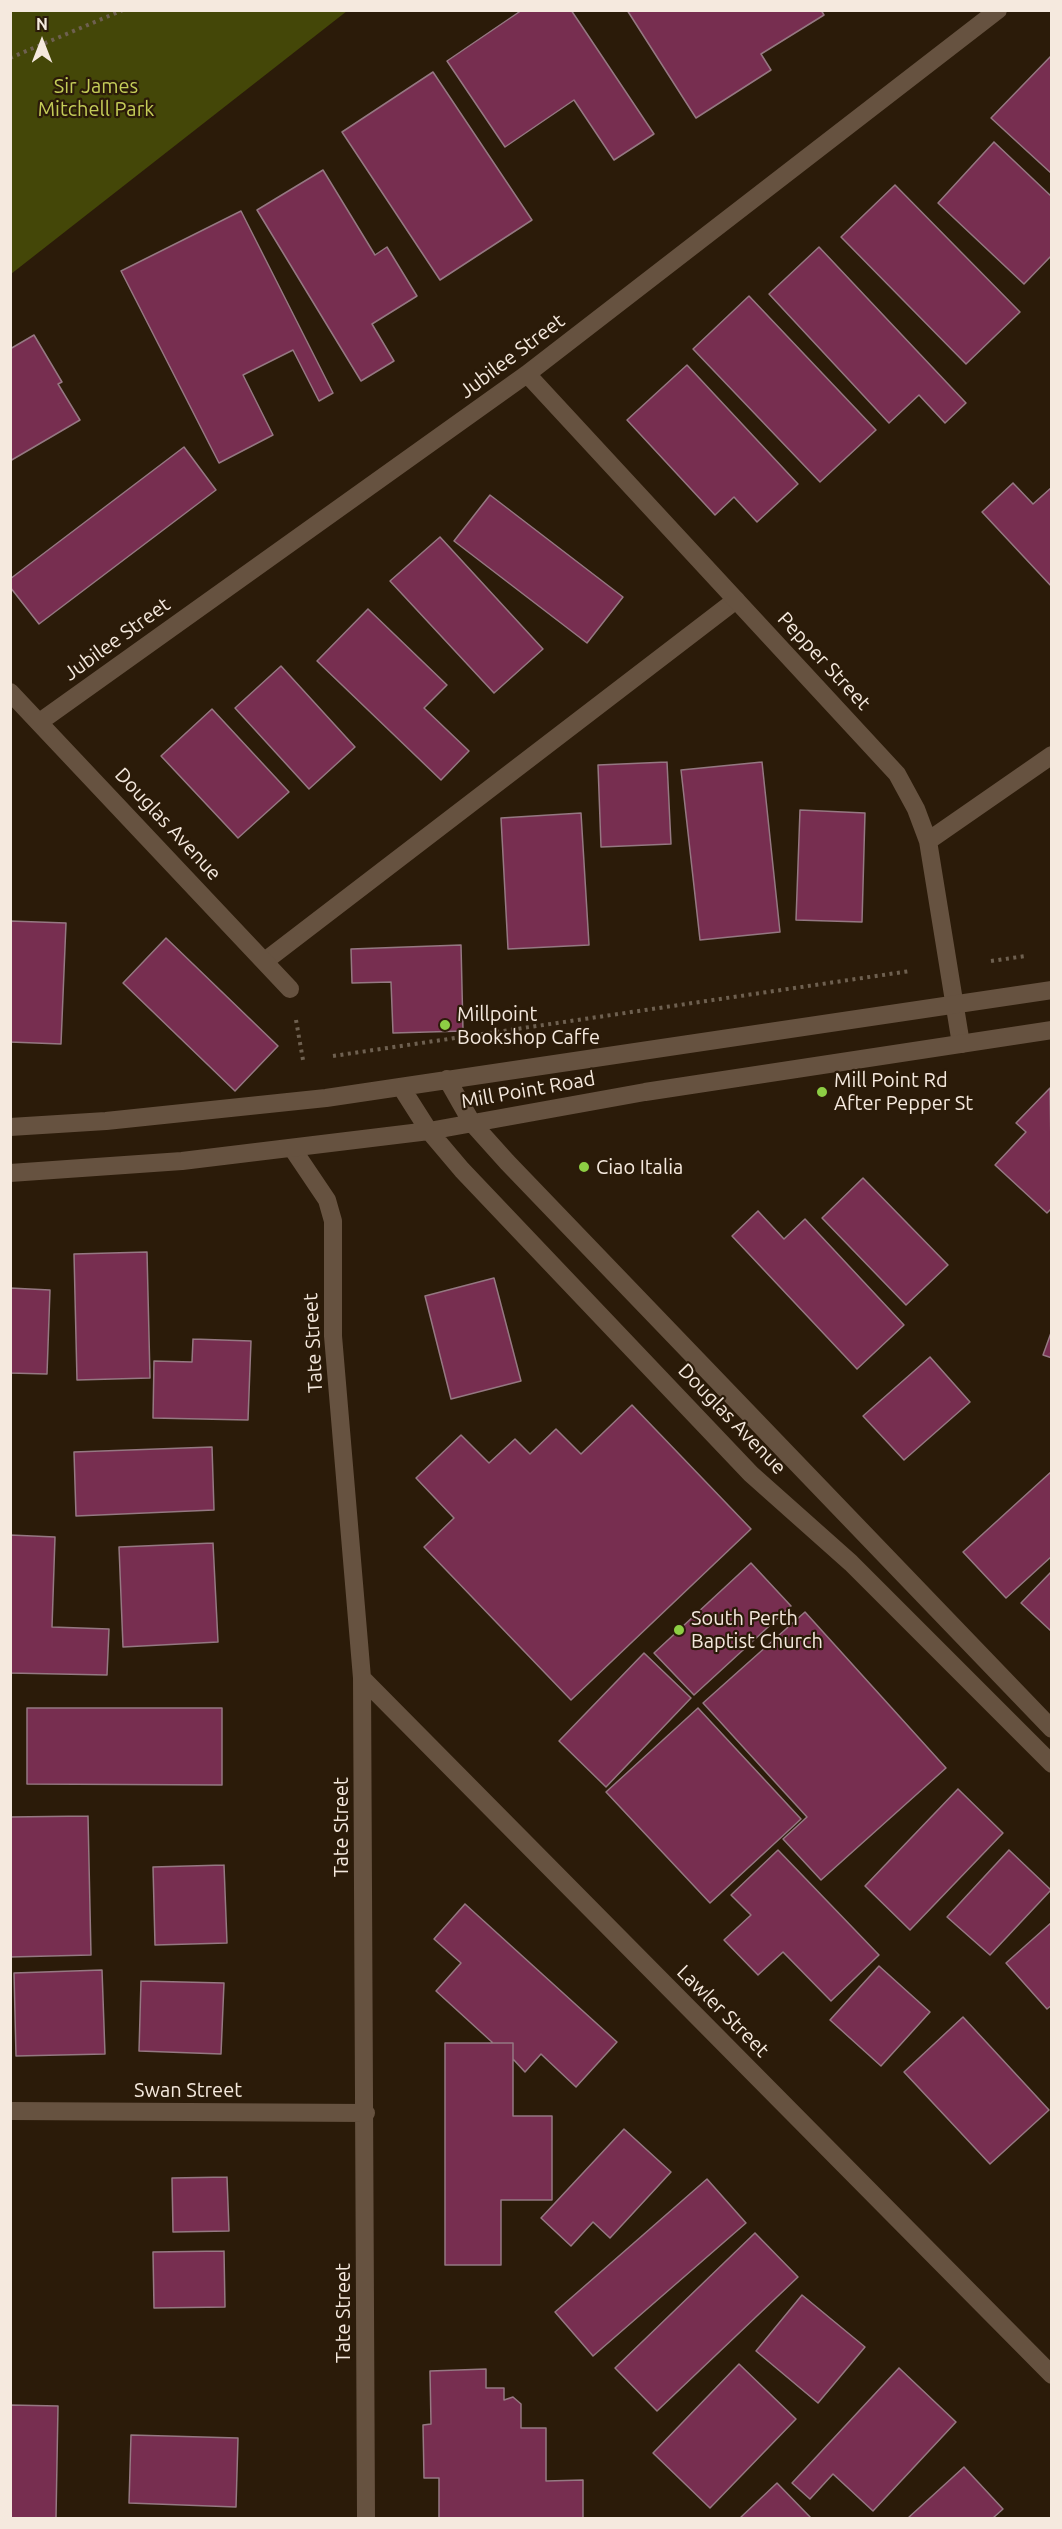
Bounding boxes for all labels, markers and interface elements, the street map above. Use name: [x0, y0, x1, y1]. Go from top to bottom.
north arrow: [12, 12, 72, 72]
text: N: [36, 15, 48, 33]
park label: Sir James Mitchell Park: [38, 74, 154, 121]
street label: Jubilee Street: [455, 309, 569, 403]
street label: Jubilee Street: [59, 592, 175, 686]
street label: Pepper Street: [773, 607, 875, 715]
street label: Douglas Avenue: [110, 763, 226, 885]
place label: Millpoint Bookshop Caffe: [457, 1002, 600, 1049]
marker: Millpoint Bookshop Caffe: [438, 1018, 452, 1032]
street label: Mill Point Road: [459, 1066, 597, 1114]
place label: Mill Point Rd After Pepper St: [834, 1068, 973, 1115]
marker: Mill Point Rd After Pepper St: [815, 1085, 829, 1099]
place label: Ciao Italia: [596, 1155, 683, 1179]
marker: Ciao Italia: [577, 1160, 591, 1174]
street label: Tate Street: [298, 1292, 328, 1394]
street label: Douglas Avenue: [673, 1359, 791, 1479]
place label: South Perth Baptist Church: [691, 1606, 823, 1653]
marker: South Perth Baptist Church: [672, 1623, 686, 1637]
street label: Tate Street: [329, 1777, 353, 1877]
street label: Lawler Street: [672, 1960, 774, 2062]
street label: Swan Street: [134, 2078, 242, 2102]
street label: Tate Street: [331, 2263, 355, 2363]

